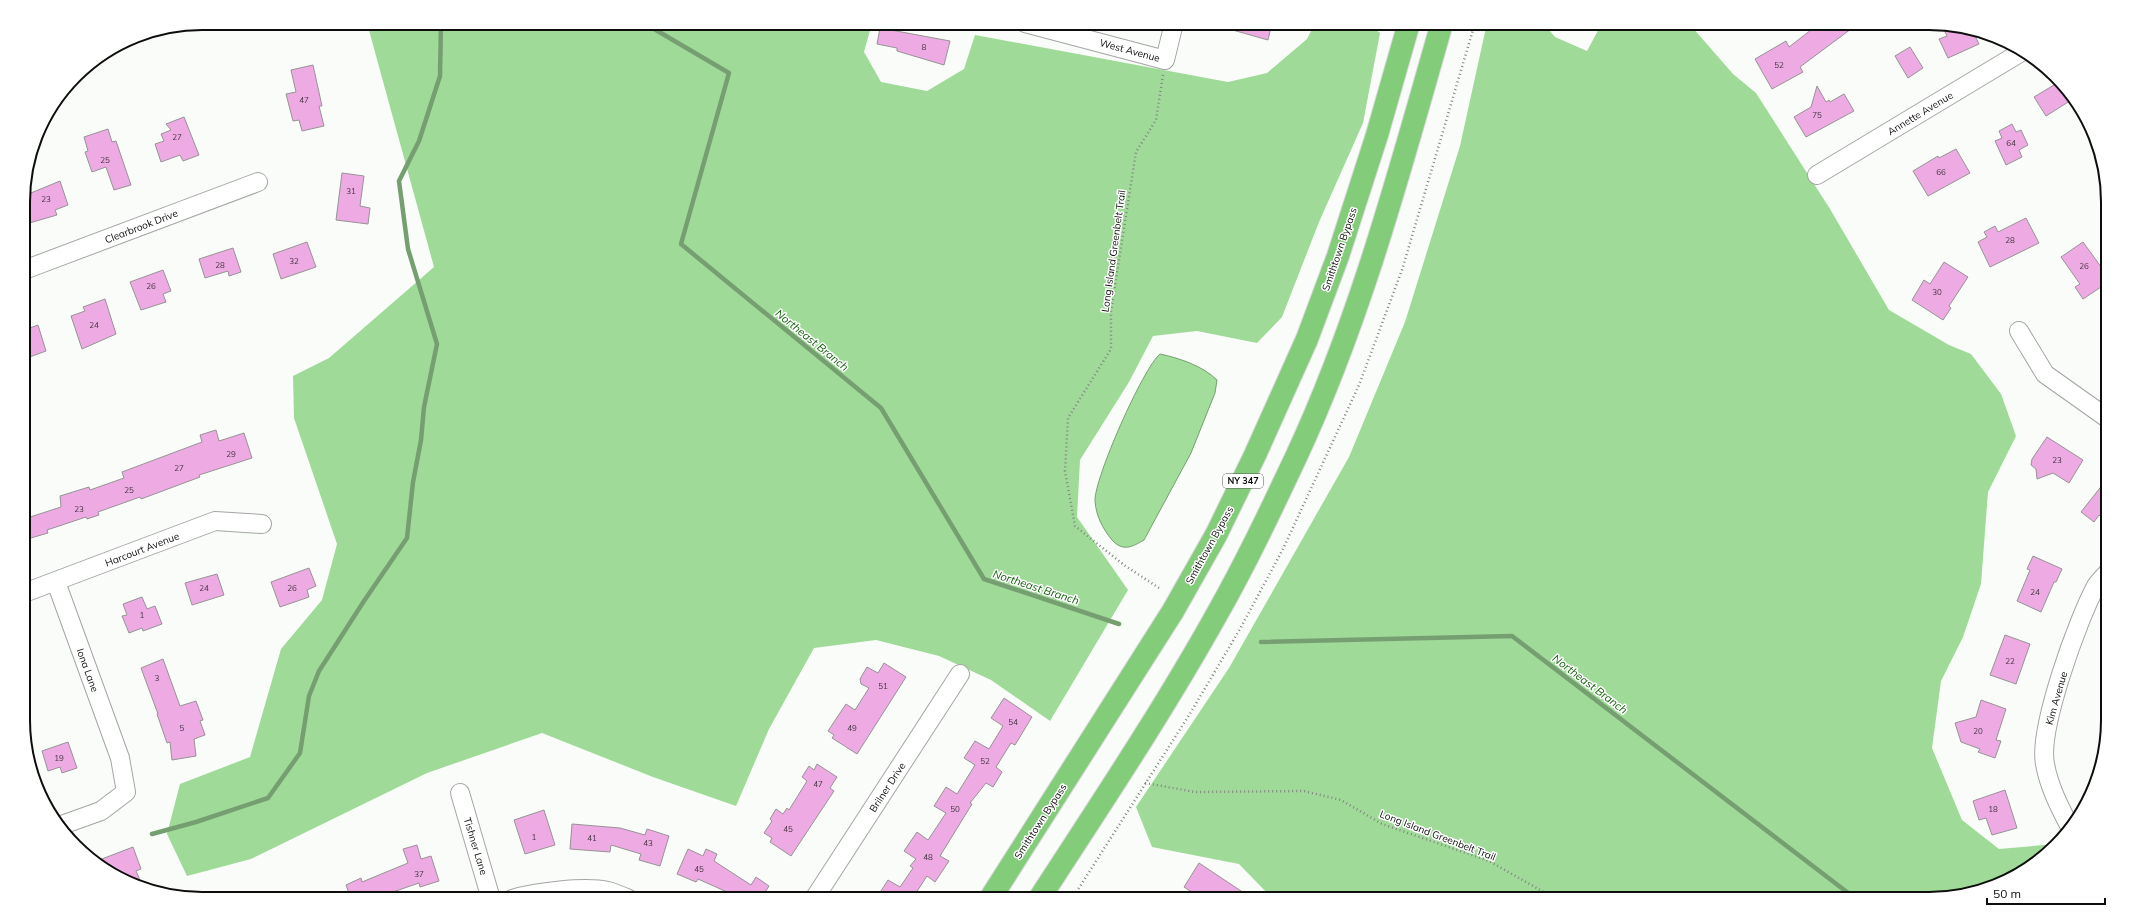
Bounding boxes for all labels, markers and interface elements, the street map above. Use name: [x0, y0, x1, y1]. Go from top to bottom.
street label: West Avenue: [1098, 36, 1161, 65]
house number: 8: [922, 42, 927, 52]
house number: 52: [1774, 60, 1784, 70]
street label: Annette Avenue: [1885, 89, 1955, 138]
house number: 47: [299, 95, 309, 105]
house number: 75: [1812, 110, 1822, 120]
house number: 27: [172, 132, 182, 142]
house number: 64: [2006, 138, 2016, 148]
house number: 25: [100, 155, 110, 165]
house number: 66: [1936, 167, 1946, 177]
house number: 31: [346, 186, 356, 196]
street label: Long Island Greenbelt Trail: [1098, 189, 1129, 313]
house number: 23: [41, 194, 51, 204]
street label: Smithtown Bypass: [1319, 206, 1360, 292]
street label: Clearbrook Drive: [103, 207, 180, 246]
house number: 28: [2005, 235, 2015, 245]
house number: 32: [289, 256, 299, 266]
house number: 28: [215, 260, 225, 270]
house number: 26: [2079, 261, 2089, 271]
house number: 26: [146, 281, 156, 291]
house number: 30: [1932, 287, 1942, 297]
water label: Northeast Branch: [773, 306, 851, 374]
house number: 24: [89, 320, 99, 330]
house number: 29: [226, 449, 236, 459]
house number: 23: [2052, 455, 2062, 465]
house number: 27: [174, 463, 184, 473]
road number: NY 347: [1223, 474, 1263, 488]
house number: 25: [124, 485, 134, 495]
house number: 23: [74, 504, 84, 514]
street label: Smithtown Bypass: [1183, 504, 1236, 586]
street label: Harcourt Avenue: [103, 529, 181, 570]
water label: Northeast Branch: [991, 566, 1081, 608]
house number: 24: [199, 583, 209, 593]
house number: 26: [287, 583, 297, 593]
house number: 24: [2030, 587, 2040, 597]
house number: 1: [140, 610, 145, 620]
street label: Iona Lane: [74, 647, 101, 694]
water label: Northeast Branch: [1550, 651, 1630, 717]
house number: 22: [2005, 656, 2015, 666]
street label: Kim Avenue: [2043, 670, 2070, 726]
house number: 3: [155, 673, 160, 683]
house number: 51: [878, 681, 888, 691]
house number: 54: [1008, 717, 1018, 727]
house number: 5: [180, 723, 185, 733]
house number: 49: [847, 723, 857, 733]
house number: 20: [1973, 726, 1983, 736]
house number: 19: [54, 753, 64, 763]
house number: 52: [980, 756, 990, 766]
street label: Brilner Drive: [866, 760, 908, 815]
house number: 47: [813, 779, 823, 789]
street label: Smithtown Bypass: [1011, 781, 1070, 861]
house number: 50: [950, 804, 960, 814]
house number: 18: [1988, 804, 1998, 814]
street label: Long Island Greenbelt Trail: [1378, 807, 1498, 864]
street label: Tishner Lane: [461, 816, 490, 877]
house number: 45: [783, 824, 793, 834]
house number: 1: [532, 832, 537, 842]
house number: 41: [587, 833, 597, 843]
house number: 43: [643, 838, 653, 848]
house number: 48: [923, 852, 933, 862]
house number: 45: [694, 864, 704, 874]
house number: 37: [414, 869, 424, 879]
scale bar: [1987, 880, 2105, 906]
text: 50 m: [1993, 886, 2021, 901]

